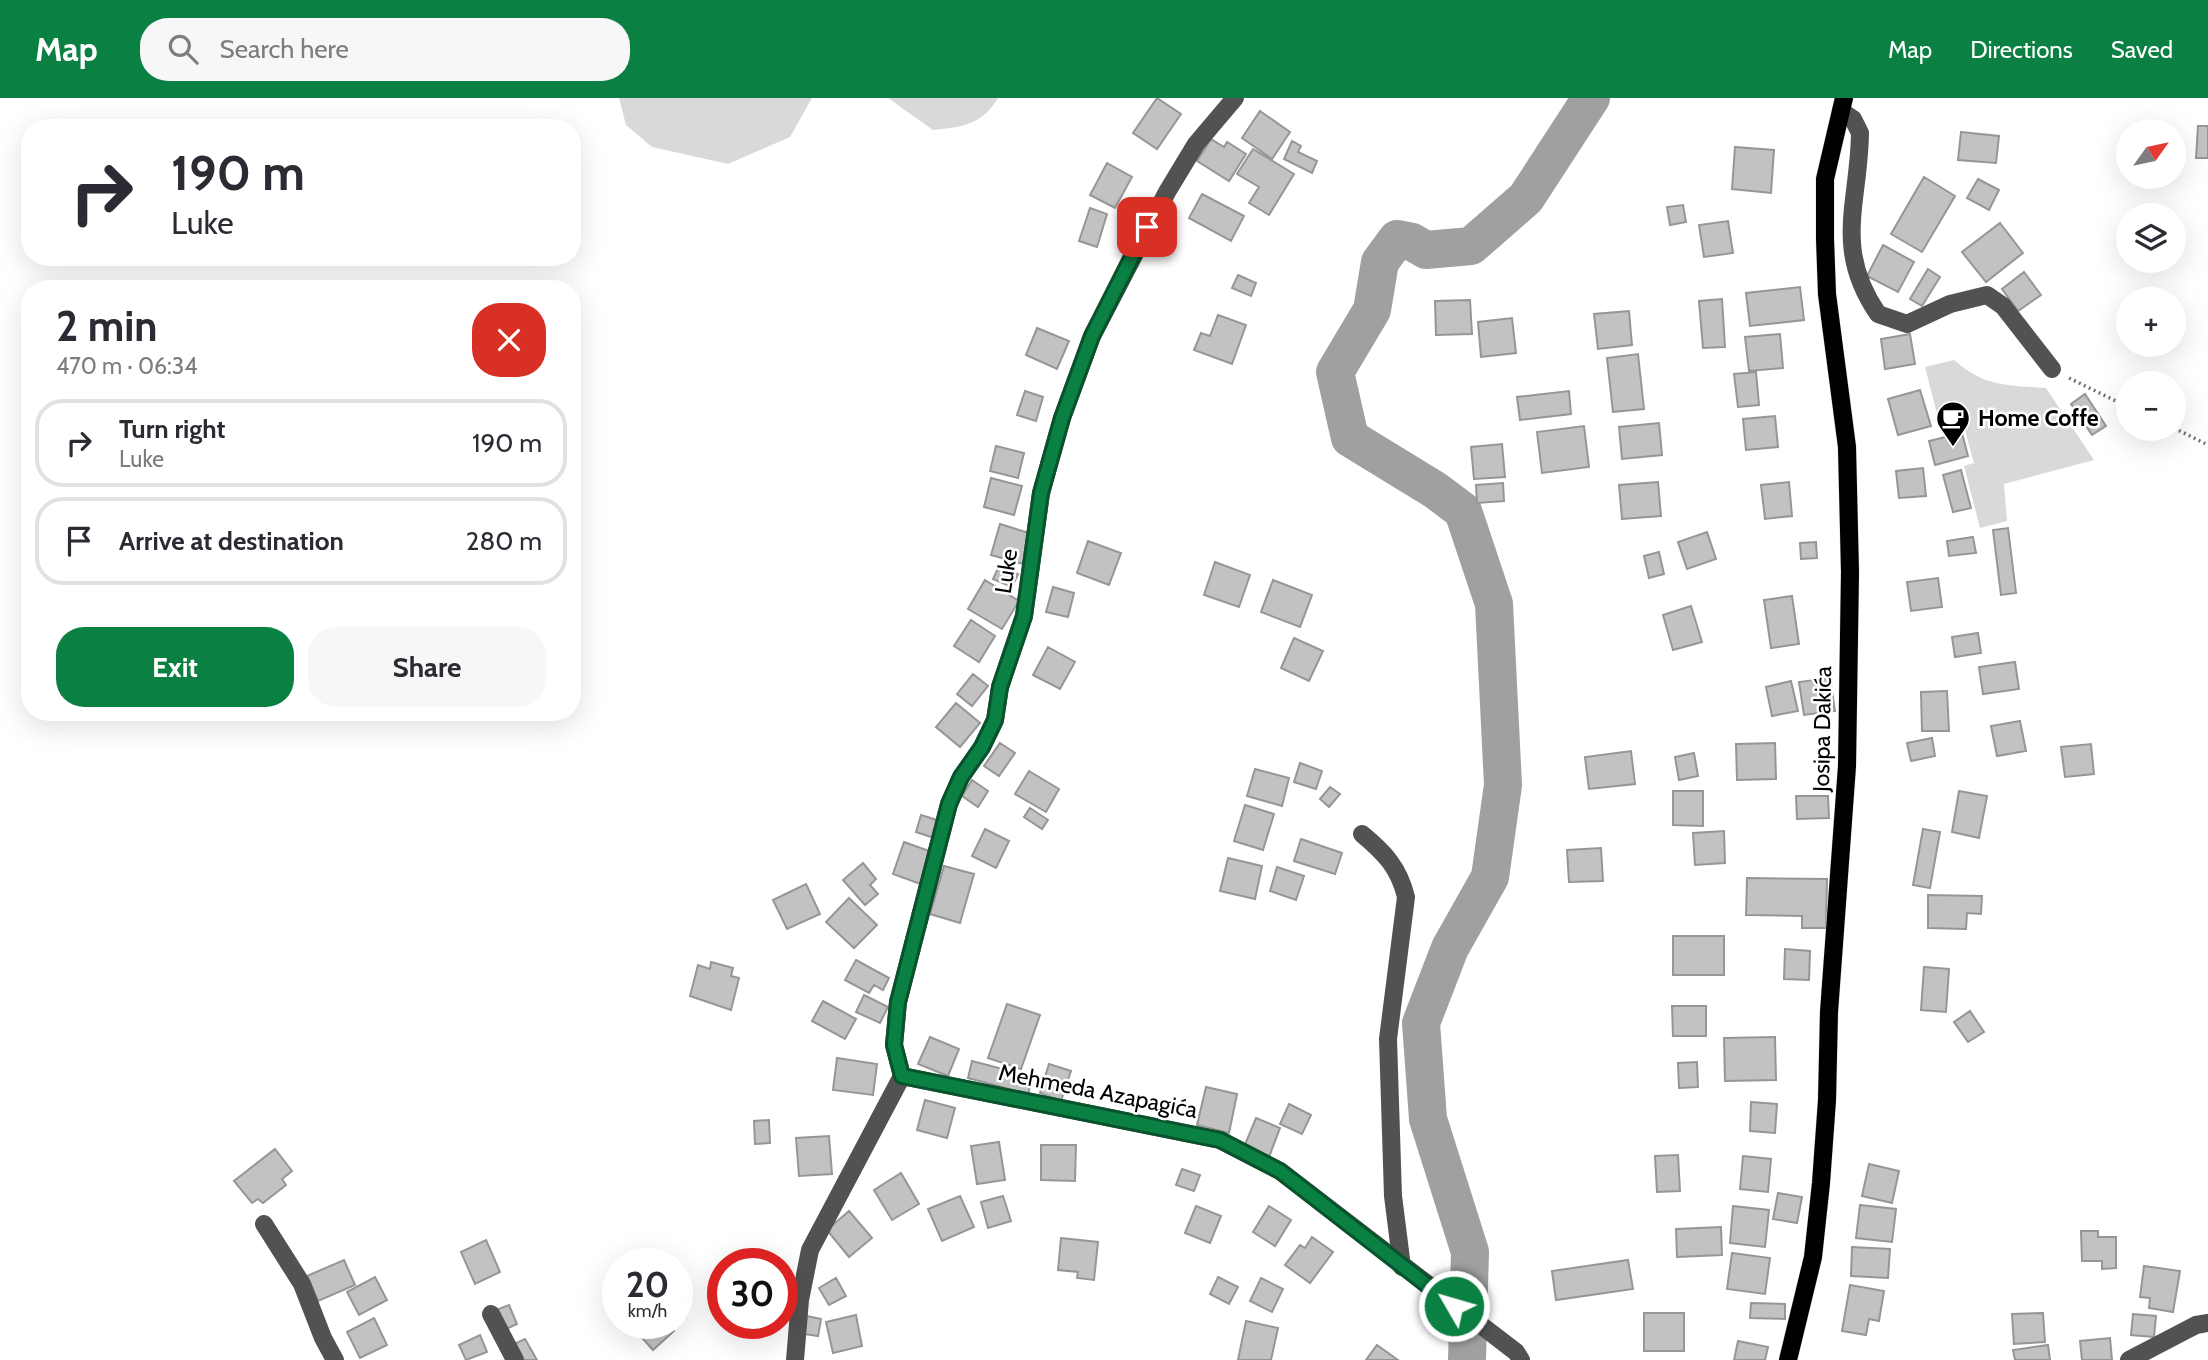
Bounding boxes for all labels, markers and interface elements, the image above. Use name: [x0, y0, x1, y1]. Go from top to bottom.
search box: [140, 18, 630, 81]
text: Map: [35, 29, 98, 69]
icon: search: [164, 30, 202, 68]
text: Search here: [220, 33, 349, 65]
text: Map: [1888, 35, 1932, 64]
text: Directions: [1970, 35, 2073, 64]
text: Saved: [2111, 35, 2173, 64]
north arrow: [2116, 119, 2186, 189]
map controls: [2116, 119, 2186, 441]
text: 190 m: [171, 143, 305, 202]
icon: right: [56, 147, 147, 238]
pin: [1117, 197, 1177, 257]
text: Luke: [171, 203, 234, 242]
button: layers: [2116, 203, 2186, 273]
icon: arrive: [1128, 208, 1166, 246]
button: +: [2116, 287, 2186, 357]
text: 2 min: [56, 300, 157, 352]
button: close: [472, 303, 546, 377]
text: 470 m · 06:34: [56, 352, 198, 380]
button: −: [2116, 371, 2186, 441]
cafe icon: Home Coffe: [1934, 399, 1972, 448]
place label: Home Coffe: [1978, 404, 2099, 432]
text: Turn right: [119, 413, 225, 445]
icon: right: [60, 424, 98, 462]
text: 190 m: [472, 427, 542, 459]
text: Luke: [119, 445, 164, 473]
icon: arrive: [60, 522, 98, 560]
text: Arrive at destination: [119, 525, 344, 557]
text: 280 m: [466, 525, 542, 557]
street label: Luke: [989, 546, 1023, 595]
button: Exit: [56, 627, 294, 707]
button: Share: [308, 627, 546, 707]
street label: Josipa Dakića: [1807, 666, 1837, 793]
street label: Mehmeda Azapagića: [996, 1058, 1200, 1124]
speed limit sign: 30: [707, 1248, 798, 1339]
text: 20: [626, 1263, 669, 1306]
position arrow: [1417, 1269, 1491, 1343]
text: km/h: [628, 1300, 667, 1322]

